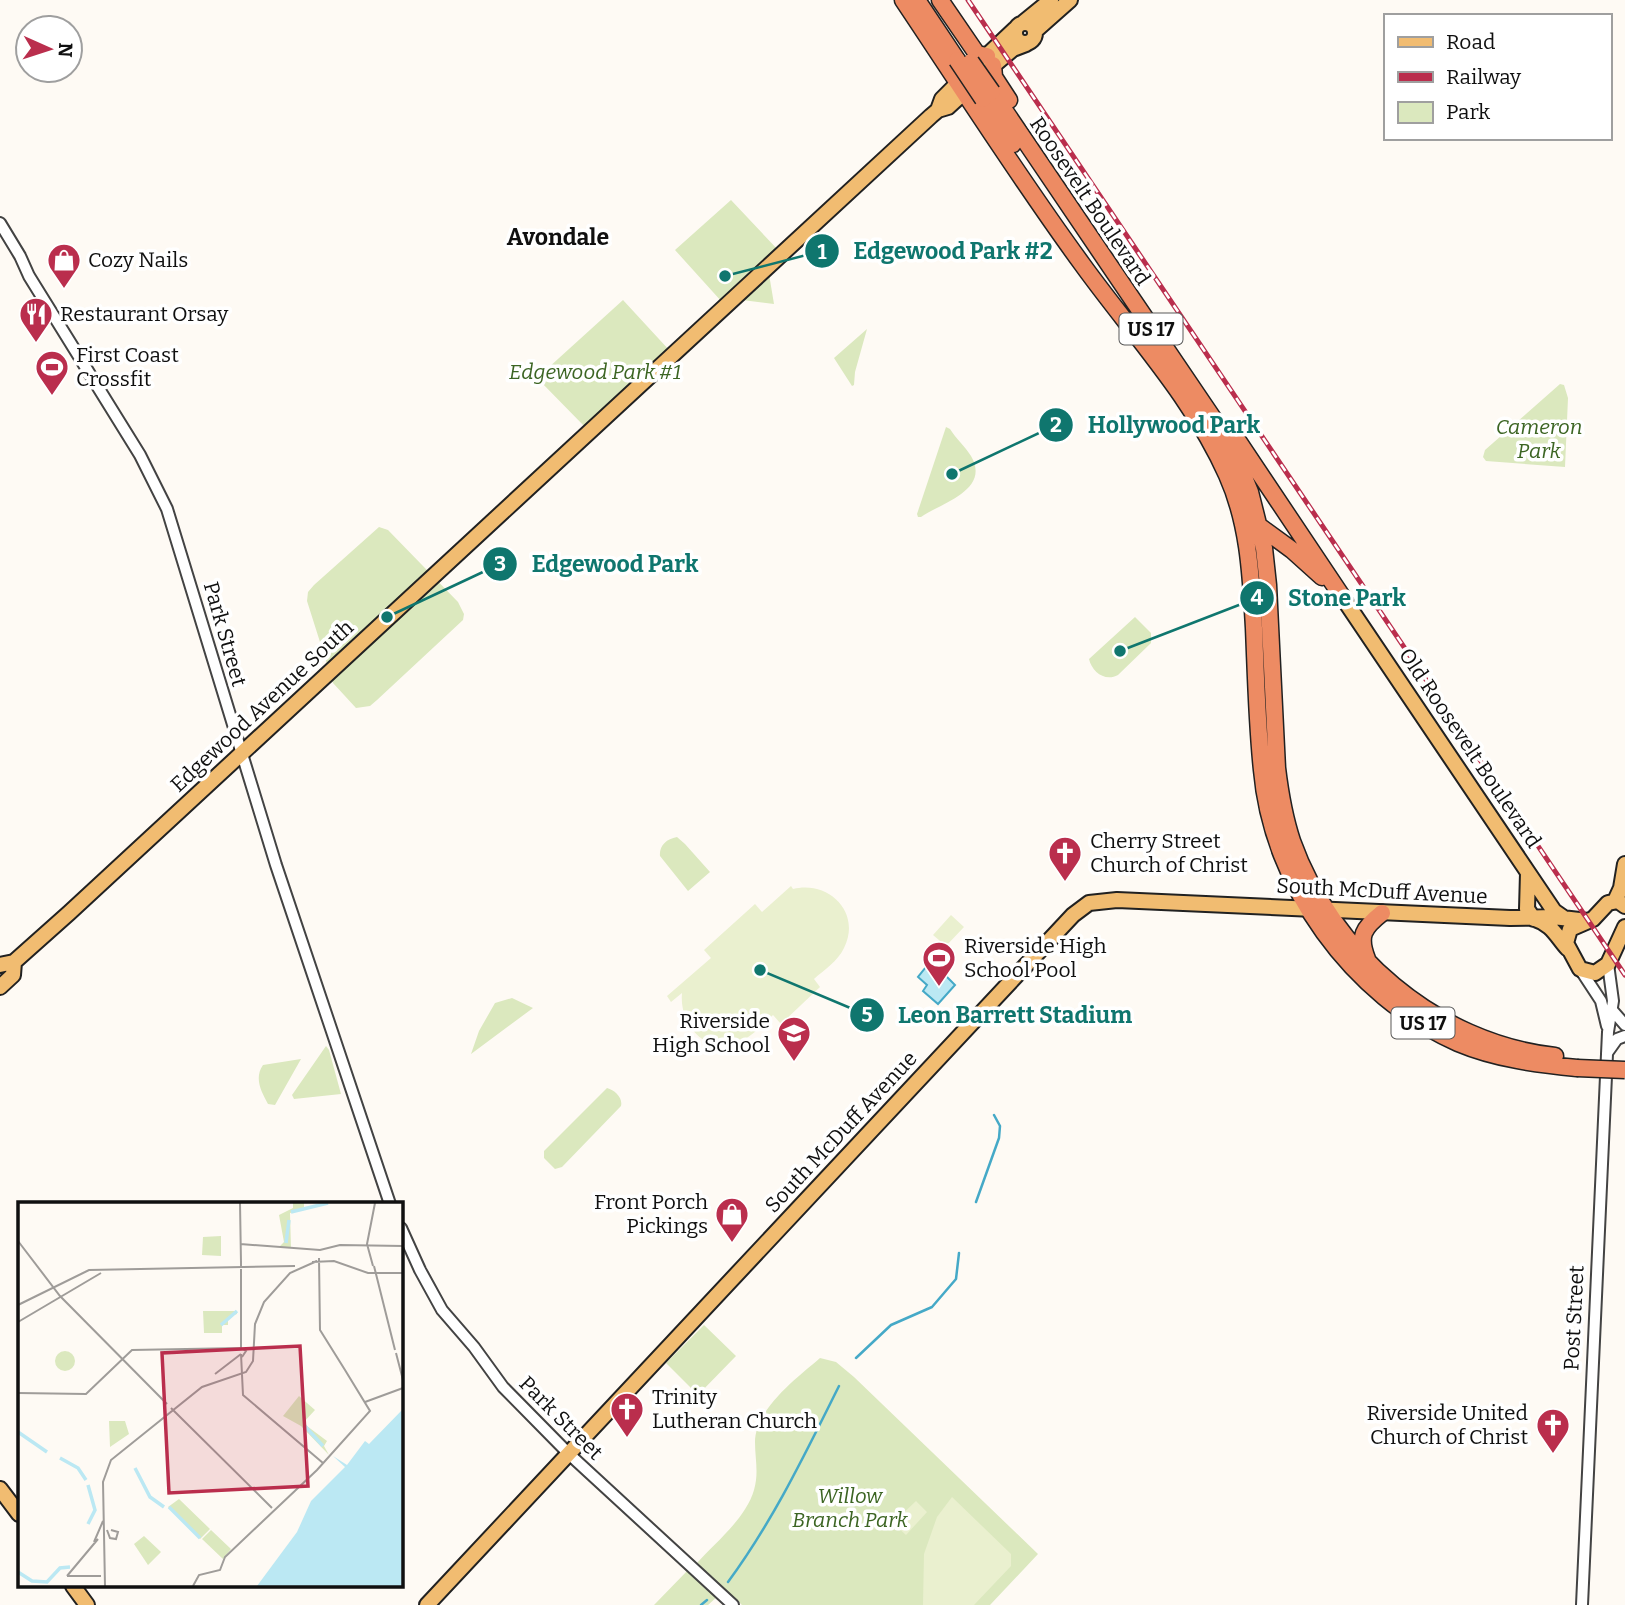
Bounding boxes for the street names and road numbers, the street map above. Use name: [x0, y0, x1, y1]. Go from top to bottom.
street label: Roosevelt Boulevard: [1024, 112, 1156, 290]
road number: US 17: [1120, 314, 1182, 344]
street label: Park Street: [198, 579, 252, 690]
street label: Edgewood Avenue South: [165, 614, 359, 798]
street label: Old Roosevelt Boulevard: [1393, 643, 1547, 853]
street label: South McDuff Avenue: [1276, 872, 1488, 910]
road number: US 17: [1392, 1007, 1454, 1038]
street label: South McDuff Avenue: [759, 1046, 923, 1218]
street label: Post Street: [1558, 1264, 1590, 1371]
street label: Park Street: [514, 1371, 609, 1466]

